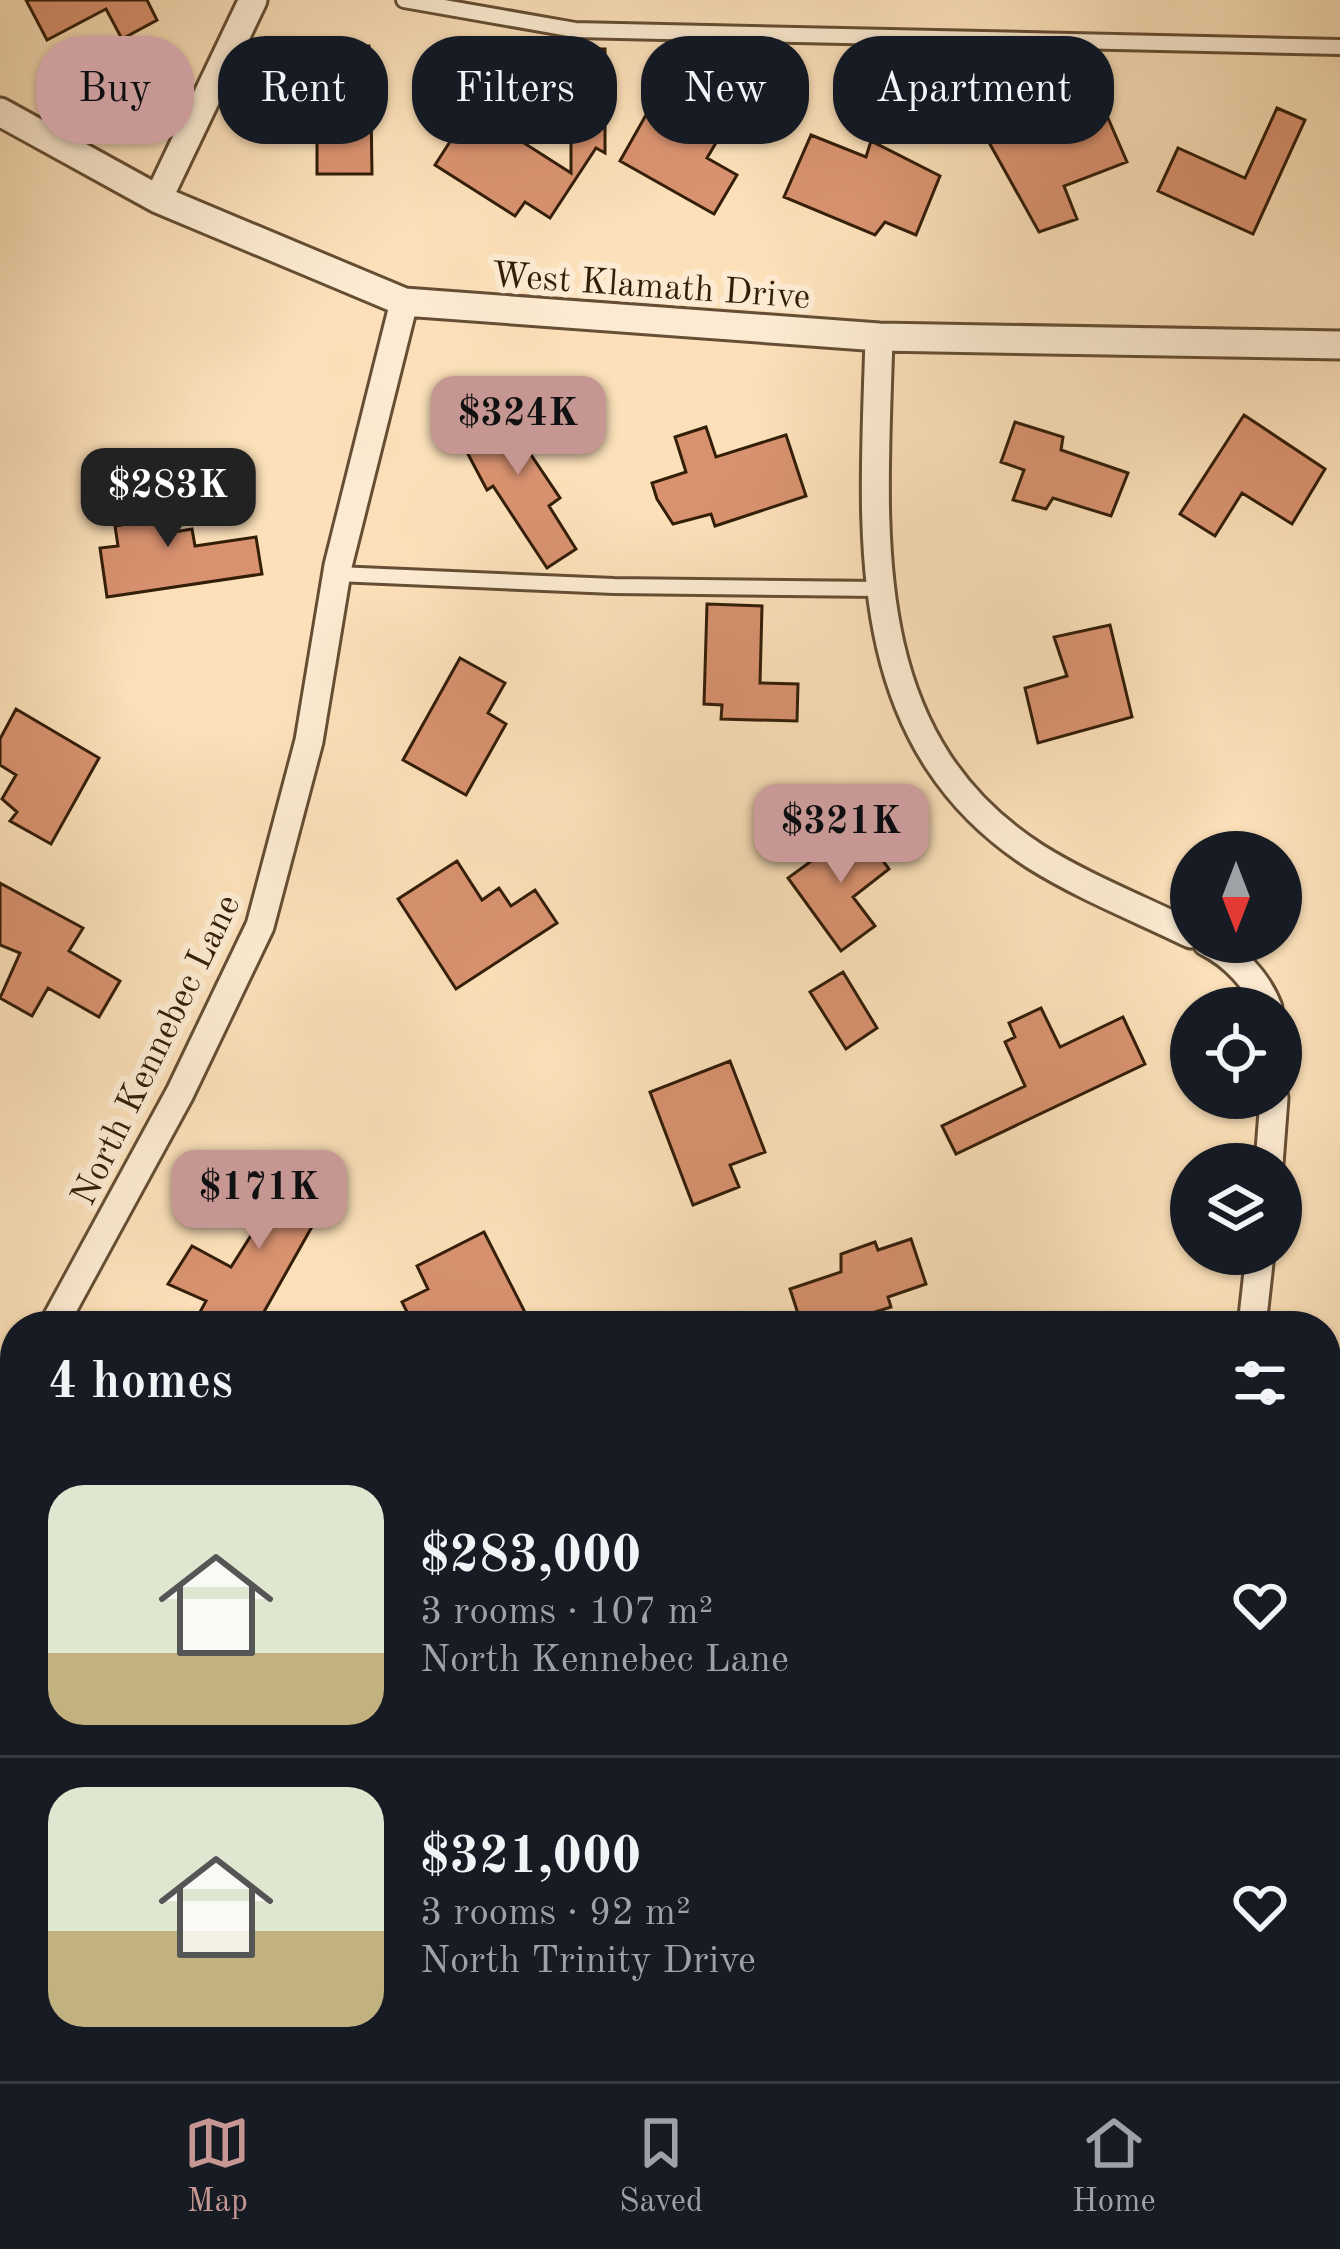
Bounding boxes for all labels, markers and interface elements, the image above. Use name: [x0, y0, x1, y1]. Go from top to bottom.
chip: Buy: [36, 36, 194, 144]
chip: Rent: [218, 36, 388, 144]
chip: Filters: [412, 36, 617, 144]
chip: New: [641, 36, 809, 144]
chip: Apartment: [833, 36, 1114, 144]
street label: West Klamath Drive: [490, 259, 811, 317]
pin: $324K: [434, 376, 602, 478]
text: $324K: [458, 395, 578, 434]
pin: $283K: [84, 448, 252, 550]
text: $283K: [108, 467, 228, 506]
pin: $321K: [757, 784, 925, 886]
text: $321K: [781, 803, 901, 842]
north arrow: [1170, 831, 1302, 963]
map controls: [1170, 831, 1302, 1275]
street label: North Kennebec Lane: [67, 890, 248, 1212]
button: locate: [1170, 987, 1302, 1119]
button: layers: [1170, 1143, 1302, 1275]
pin: $171K: [175, 1150, 343, 1252]
text: $171K: [199, 1169, 319, 1208]
icon: filters: [1227, 1350, 1293, 1416]
text: 4 homes: [48, 1358, 233, 1409]
text: $283,000: [420, 1532, 641, 1583]
icon: home: [144, 1533, 288, 1677]
icon: heart: [1227, 1572, 1293, 1638]
text: 3 rooms · 107 m²: [420, 1593, 713, 1632]
text: North Kennebec Lane: [420, 1641, 789, 1680]
text: $321,000: [420, 1833, 641, 1884]
icon: home: [144, 1835, 288, 1979]
icon: heart: [1227, 1874, 1293, 1940]
text: 3 rooms · 92 m²: [420, 1894, 691, 1933]
text: North Trinity Drive: [420, 1942, 756, 1981]
tab: Map: [184, 2110, 250, 2223]
tab: Saved: [619, 2110, 703, 2223]
tab: Home: [1072, 2110, 1156, 2223]

